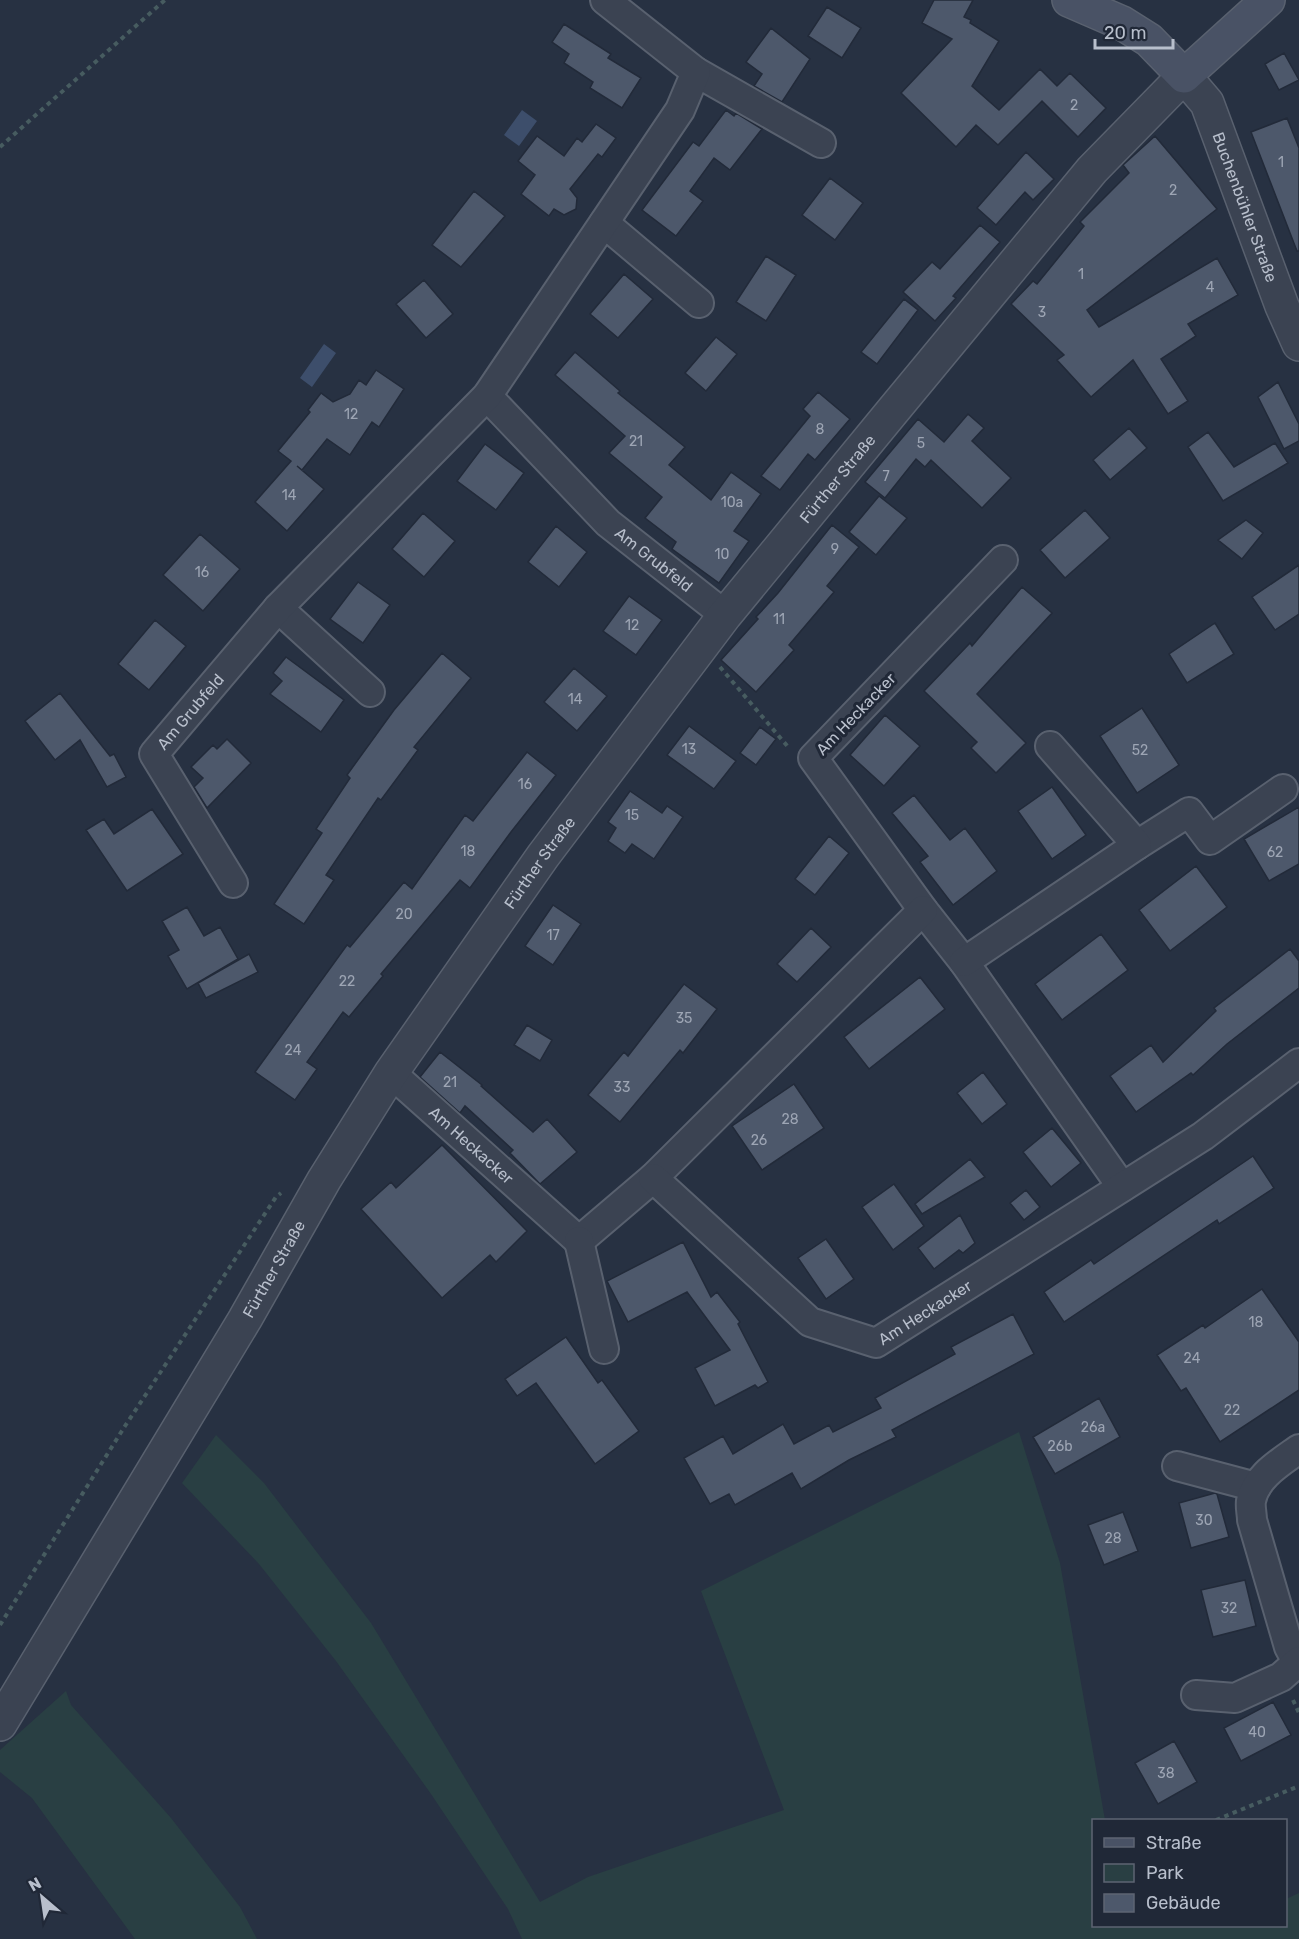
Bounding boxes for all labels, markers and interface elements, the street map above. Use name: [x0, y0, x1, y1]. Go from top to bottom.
scale bar: [1095, 12, 1173, 50]
text: 20 m: [1104, 22, 1146, 44]
house number: 2: [1070, 97, 1078, 114]
street label: Buchenbühler Straße: [1209, 129, 1282, 285]
house number: 1: [1278, 154, 1284, 171]
house number: 2: [1169, 182, 1177, 199]
house number: 1: [1078, 266, 1084, 283]
house number: 4: [1206, 279, 1215, 296]
house number: 3: [1038, 304, 1046, 321]
house number: 12: [344, 406, 358, 423]
house number: 8: [816, 421, 825, 438]
street label: Fürther Straße: [795, 430, 879, 527]
house number: 21: [629, 433, 643, 450]
house number: 5: [917, 435, 925, 452]
house number: 7: [882, 468, 890, 485]
house number: 14: [282, 487, 297, 504]
house number: 10a: [721, 494, 743, 511]
street label: Am Grubfeld: [611, 523, 697, 596]
house number: 9: [831, 541, 839, 558]
house number: 10: [715, 546, 730, 563]
house number: 16: [195, 564, 209, 581]
house number: 11: [773, 611, 785, 628]
house number: 12: [625, 617, 639, 634]
street label: Am Heckacker: [812, 669, 900, 759]
street label: Am Grubfeld: [153, 670, 228, 753]
house number: 14: [568, 691, 583, 708]
house number: 13: [682, 741, 696, 758]
house number: 52: [1132, 742, 1148, 759]
house number: 16: [518, 776, 532, 793]
house number: 15: [625, 807, 639, 824]
street label: Fürther Straße: [500, 813, 579, 912]
house number: 18: [461, 843, 476, 860]
house number: 62: [1267, 844, 1283, 861]
house number: 20: [395, 906, 413, 923]
house number: 17: [546, 927, 560, 944]
house number: 22: [339, 973, 355, 990]
house number: 35: [676, 1010, 692, 1027]
house number: 24: [285, 1042, 302, 1059]
house number: 21: [443, 1074, 457, 1091]
house number: 33: [614, 1079, 630, 1096]
street label: Am Heckacker: [425, 1102, 518, 1188]
house number: 28: [781, 1111, 799, 1128]
house number: 26: [751, 1132, 767, 1149]
street label: Fürther Straße: [238, 1217, 309, 1321]
street label: Am Heckacker: [875, 1276, 975, 1349]
house number: 18: [1249, 1314, 1264, 1331]
house number: 24: [1184, 1350, 1201, 1367]
house number: 22: [1224, 1402, 1240, 1419]
house number: 26a: [1081, 1419, 1105, 1436]
house number: 26b: [1048, 1438, 1073, 1455]
house number: 30: [1195, 1512, 1213, 1529]
house number: 28: [1104, 1530, 1122, 1547]
house number: 32: [1221, 1600, 1237, 1617]
house number: 40: [1248, 1724, 1266, 1741]
house number: 38: [1157, 1765, 1175, 1782]
legend: [1092, 1819, 1287, 1927]
text: Straße: [1146, 1832, 1202, 1854]
text: Park: [1146, 1862, 1184, 1884]
north arrow: [12, 1867, 72, 1927]
text: N: [25, 1873, 45, 1895]
text: Gebäude: [1146, 1892, 1221, 1914]

